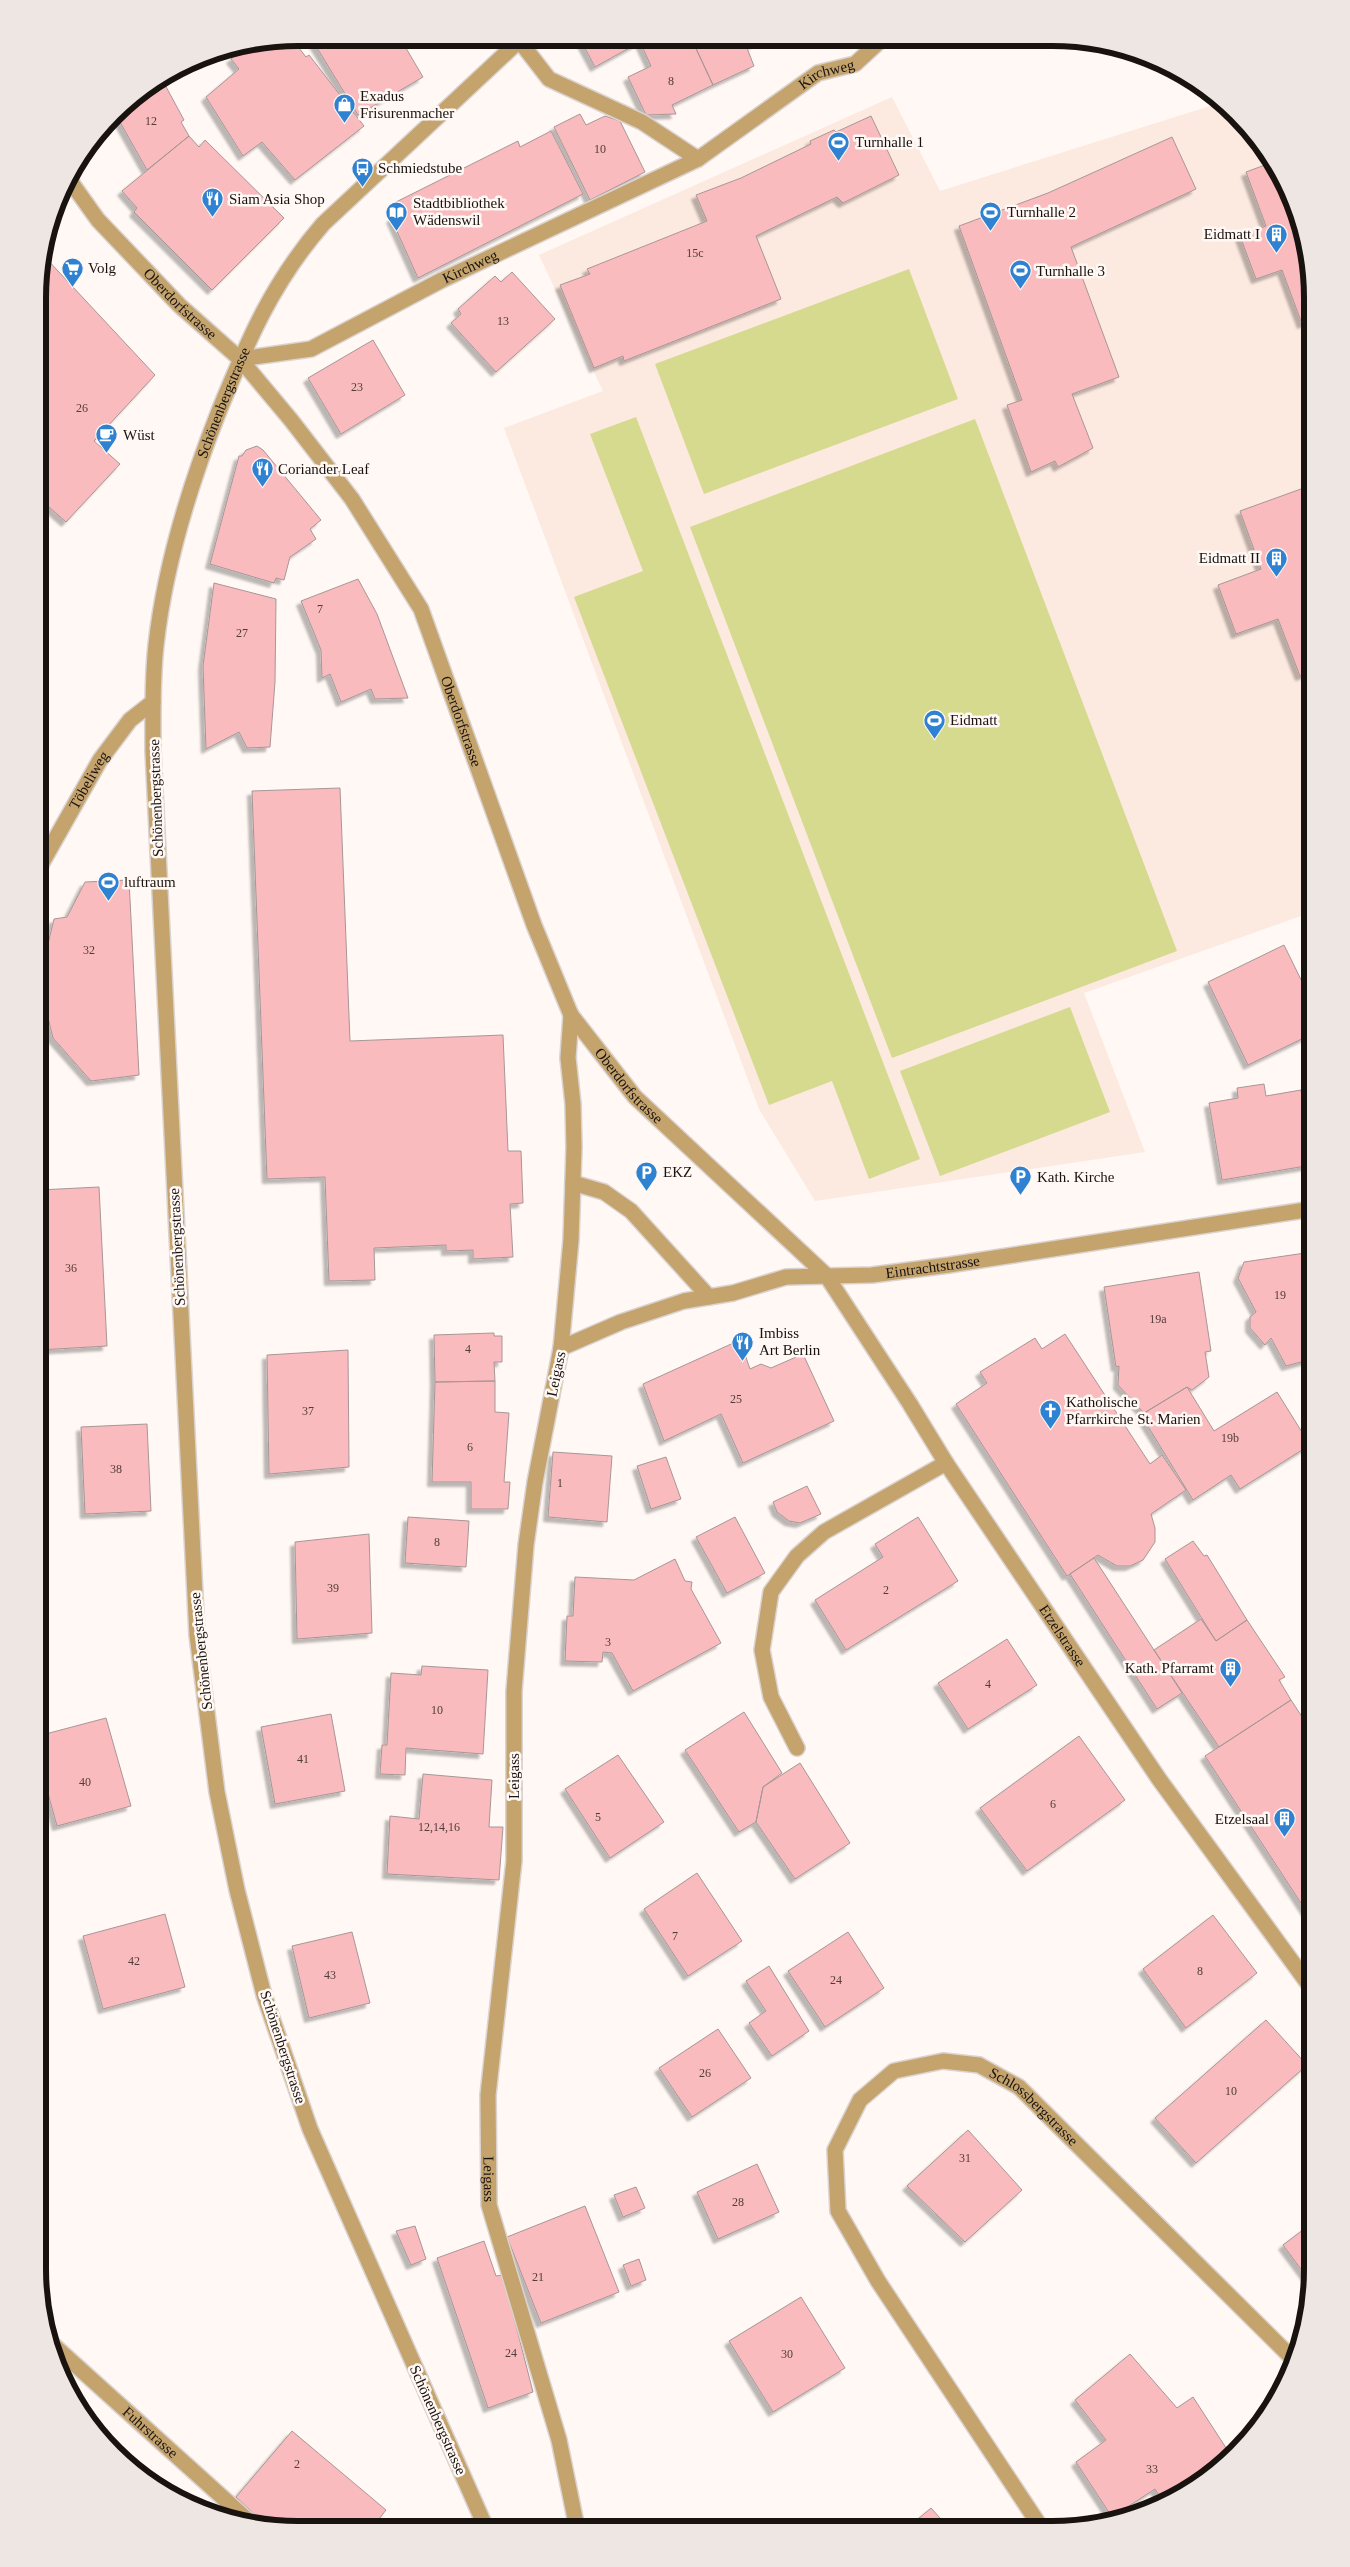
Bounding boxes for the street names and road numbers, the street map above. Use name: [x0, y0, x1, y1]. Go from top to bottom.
street label: Kirchweg: [795, 56, 856, 92]
street label: Kirchweg: [440, 247, 501, 287]
street label: Oberdorfstrasse: [140, 265, 220, 343]
street label: Schönenbergstrasse: [194, 344, 253, 460]
street label: Oberdorfstrasse: [438, 674, 485, 769]
street label: Schönenbergstrasse: [146, 738, 166, 857]
street label: Töbeliweg: [66, 748, 112, 812]
street label: Oberdorfstrasse: [592, 1045, 666, 1127]
street label: Schönenbergstrasse: [166, 1187, 188, 1306]
street label: Eintrachtstrasse: [884, 1252, 981, 1281]
street label: Leigass: [543, 1350, 569, 1398]
street label: Schönenbergstrasse: [187, 1591, 215, 1711]
street label: Etzelstrasse: [1036, 1602, 1089, 1670]
street label: Leigass: [506, 1753, 522, 1799]
street label: Schönenbergstrasse: [257, 1988, 309, 2106]
street label: Schlossbergstrasse: [987, 2064, 1081, 2149]
street label: Leigass: [481, 2156, 497, 2202]
street label: Schönenbergstrasse: [407, 2363, 469, 2477]
street label: Fuhrstrasse: [120, 2404, 181, 2461]

